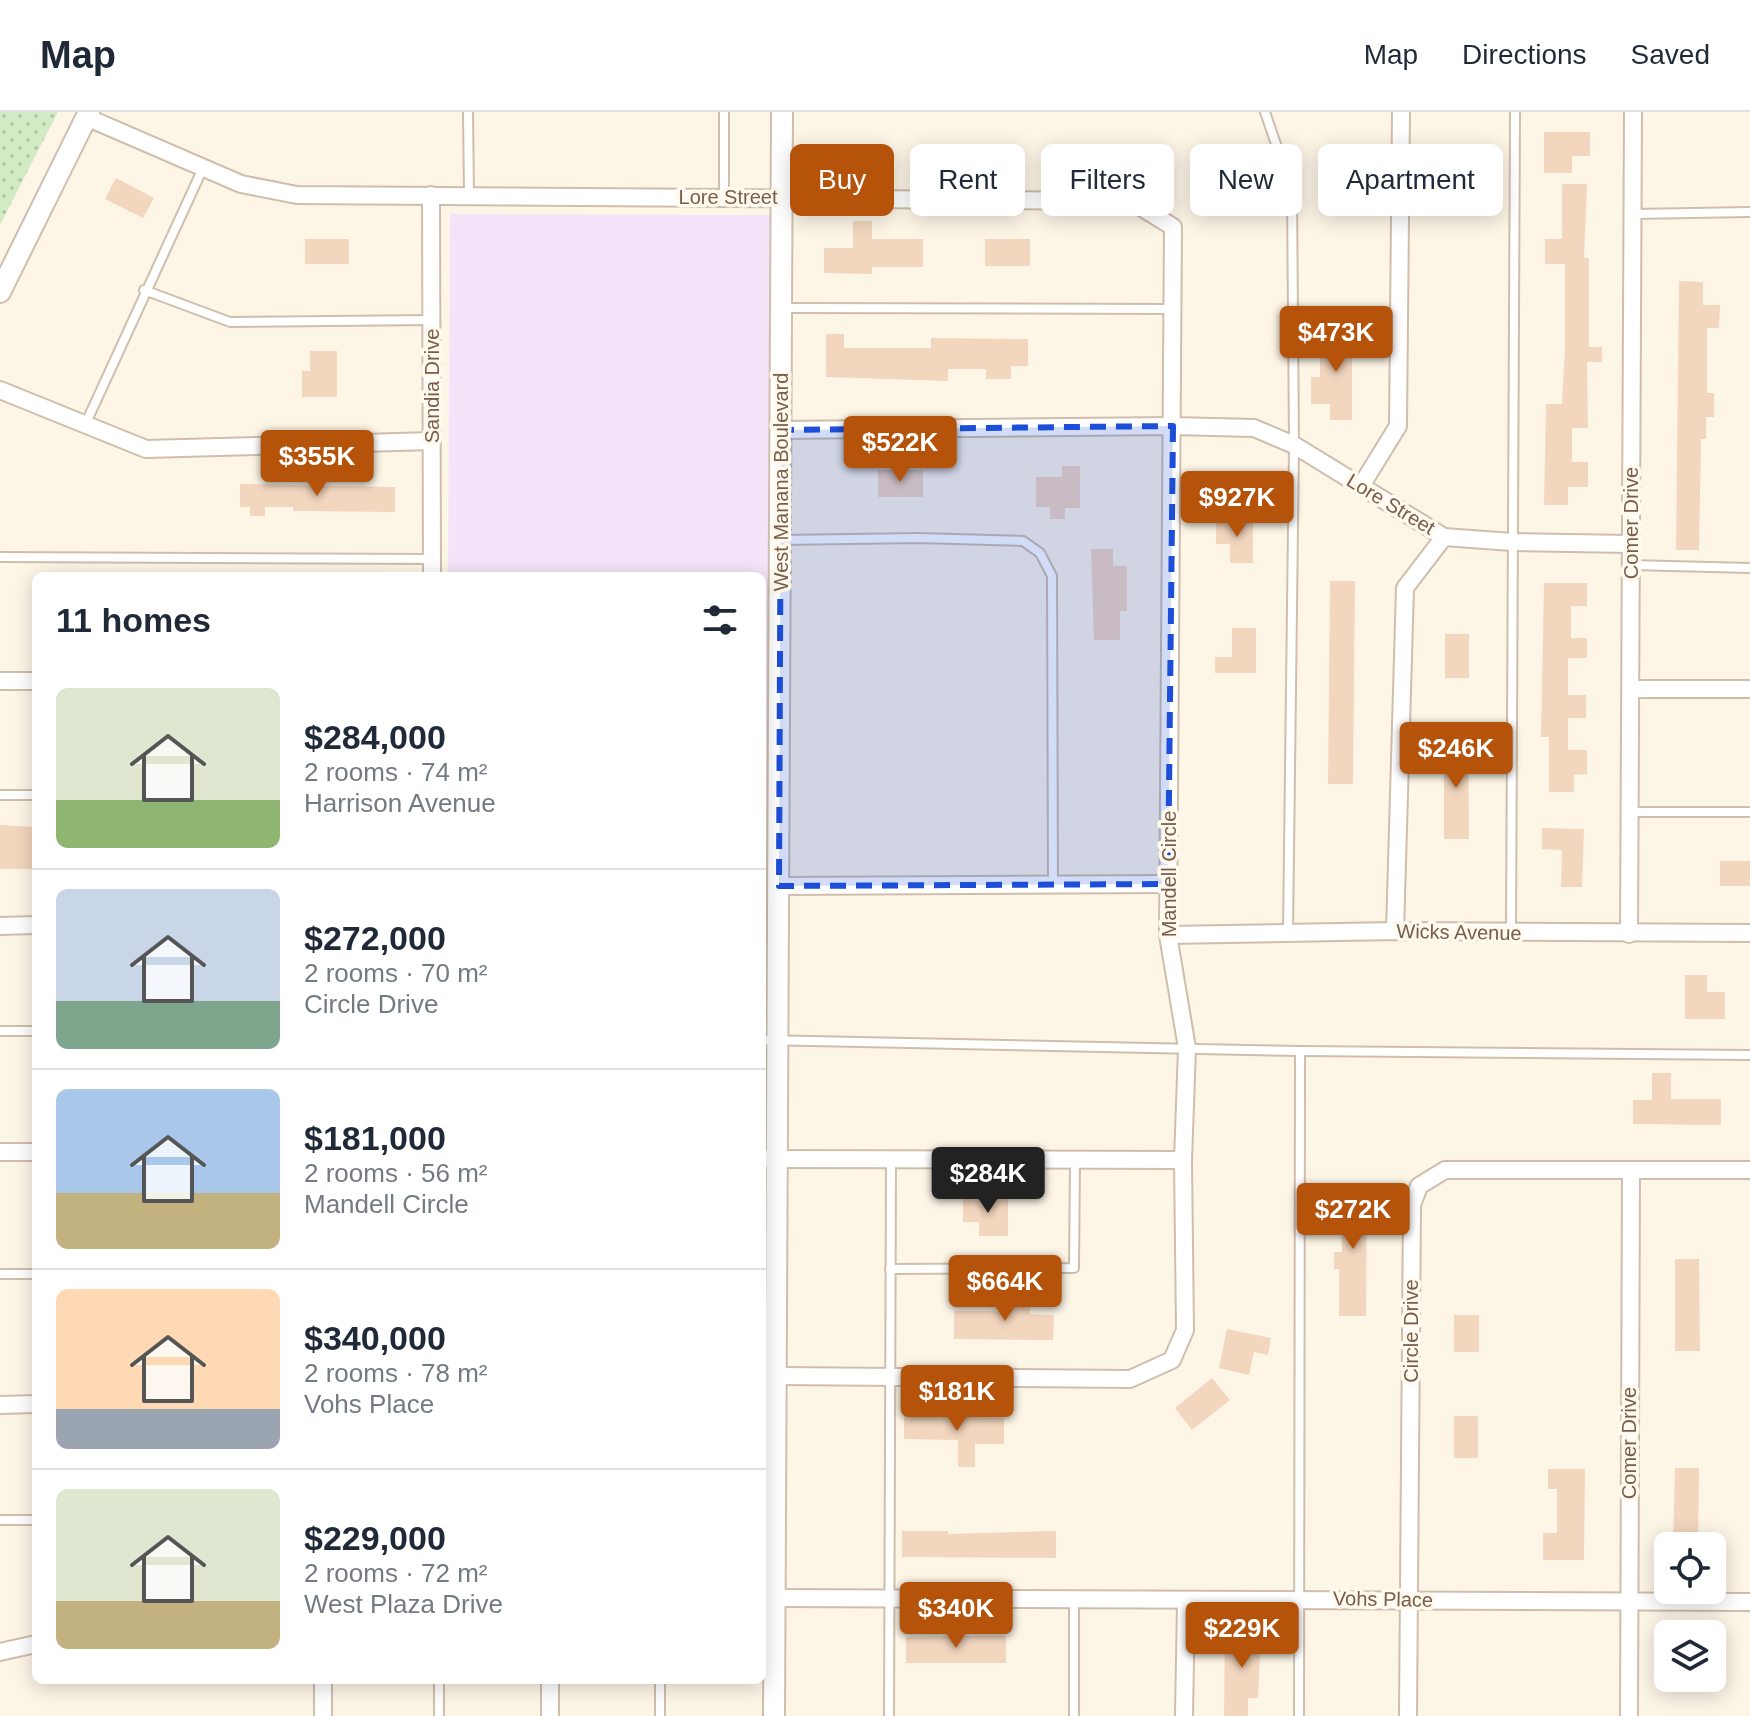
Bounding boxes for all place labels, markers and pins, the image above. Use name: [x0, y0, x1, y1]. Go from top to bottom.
pin: $473K: [1280, 306, 1392, 374]
pin: $522K: [844, 416, 956, 484]
pin: $355K: [261, 430, 373, 498]
pin: $927K: [1181, 471, 1293, 539]
pin: $246K: [1400, 722, 1512, 790]
pin: $284K: [932, 1147, 1044, 1215]
pin: $272K: [1297, 1183, 1409, 1251]
pin: $664K: [949, 1255, 1061, 1323]
pin: $181K: [901, 1365, 1013, 1433]
pin: $340K: [900, 1582, 1012, 1650]
pin: $229K: [1186, 1602, 1298, 1670]

